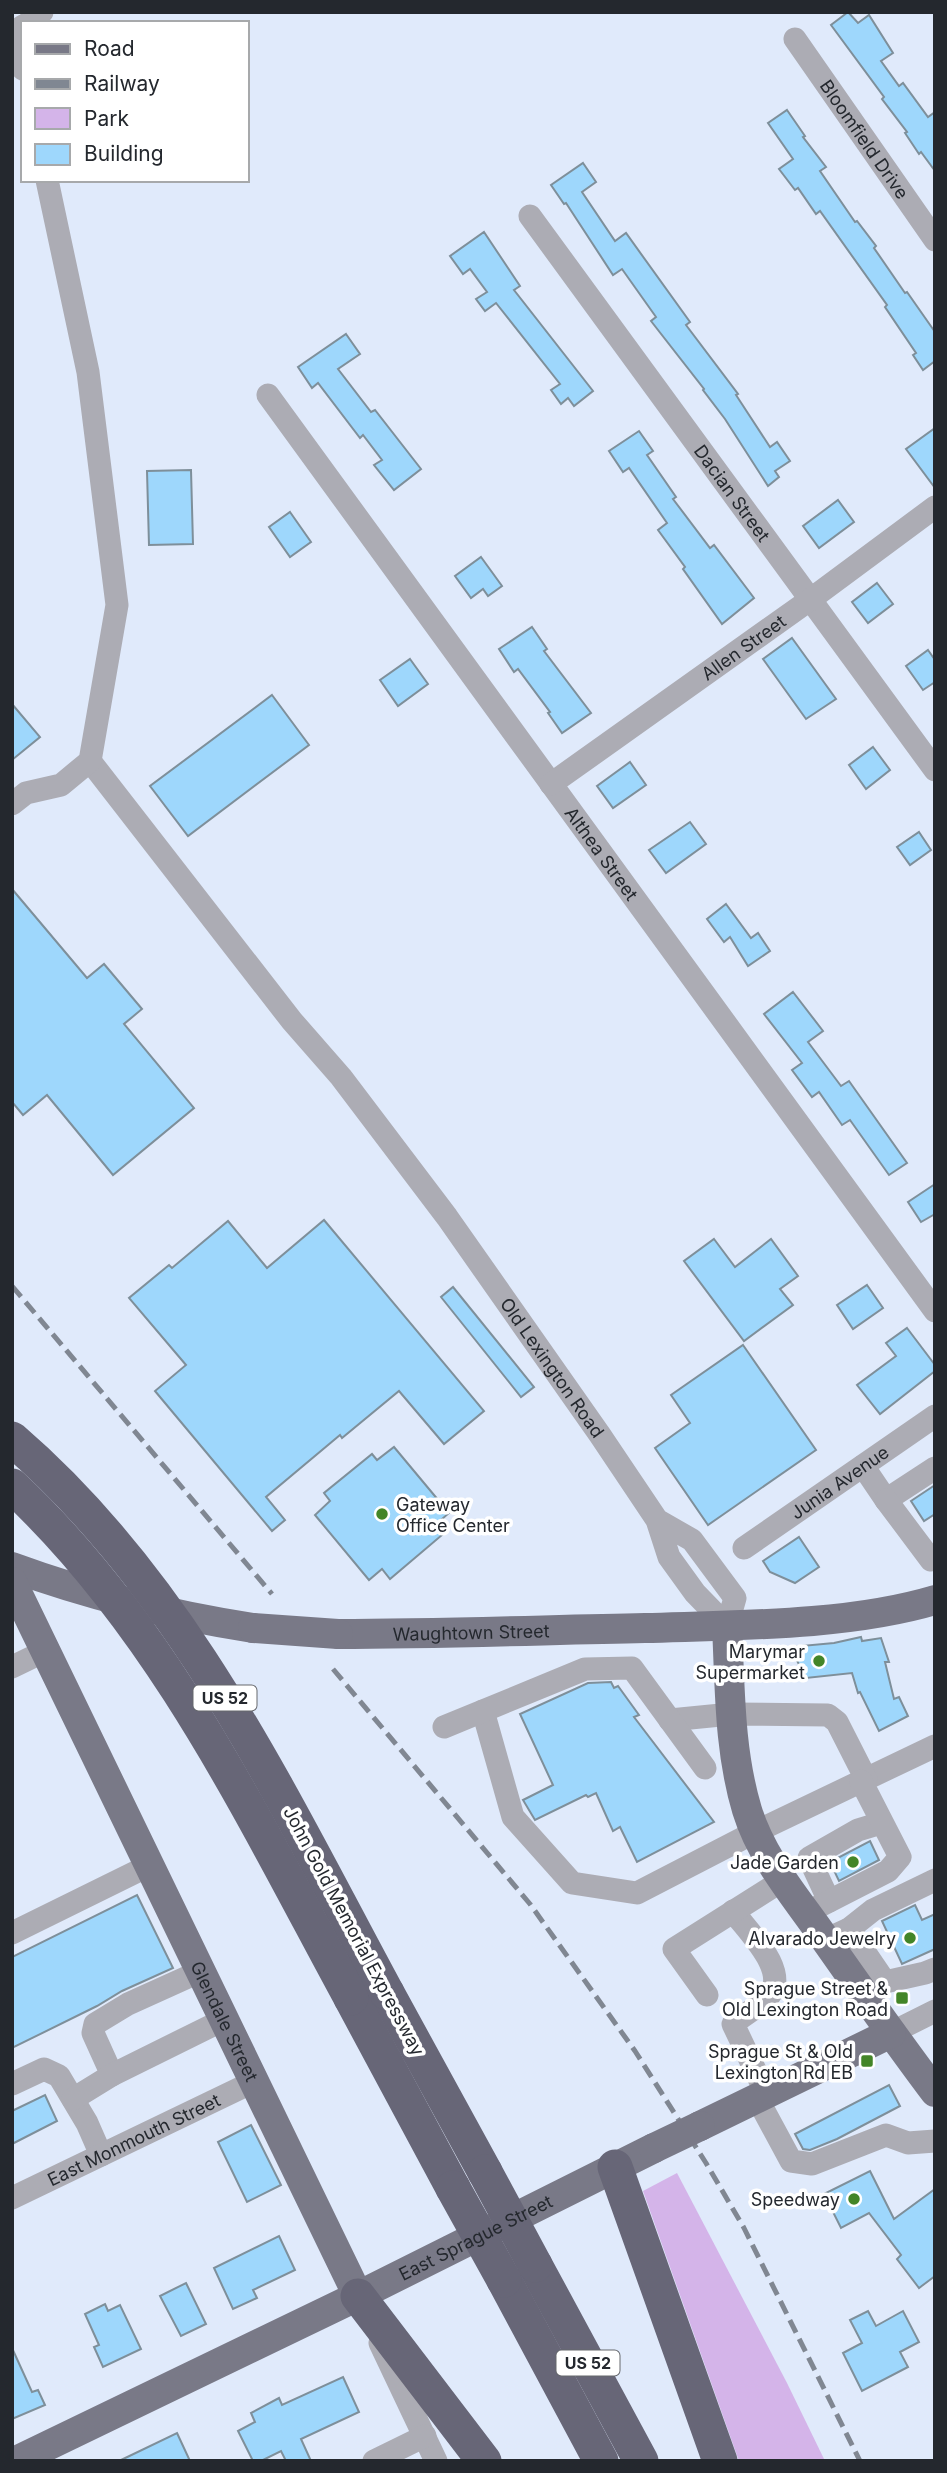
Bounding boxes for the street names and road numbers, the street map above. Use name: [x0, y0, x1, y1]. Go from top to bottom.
street label: Bloomfield Drive: [816, 76, 913, 203]
street label: Dacian Street: [690, 441, 775, 545]
street label: Allen Street: [697, 610, 789, 684]
street label: Althea Street: [561, 803, 643, 904]
street label: Old Lexington Road: [496, 1293, 609, 1441]
street label: Junia Avenue: [786, 1441, 892, 1523]
street label: Waughtown Street: [392, 1620, 550, 1644]
road number: US 52: [194, 1686, 256, 1710]
street label: John Gold Memorial Expressway: [279, 1803, 429, 2059]
street label: Glendale Street: [187, 1958, 263, 2085]
street label: East Monmouth Street: [44, 2089, 223, 2190]
street label: East Sprague Street: [395, 2190, 556, 2284]
road number: US 52: [556, 2350, 620, 2376]

